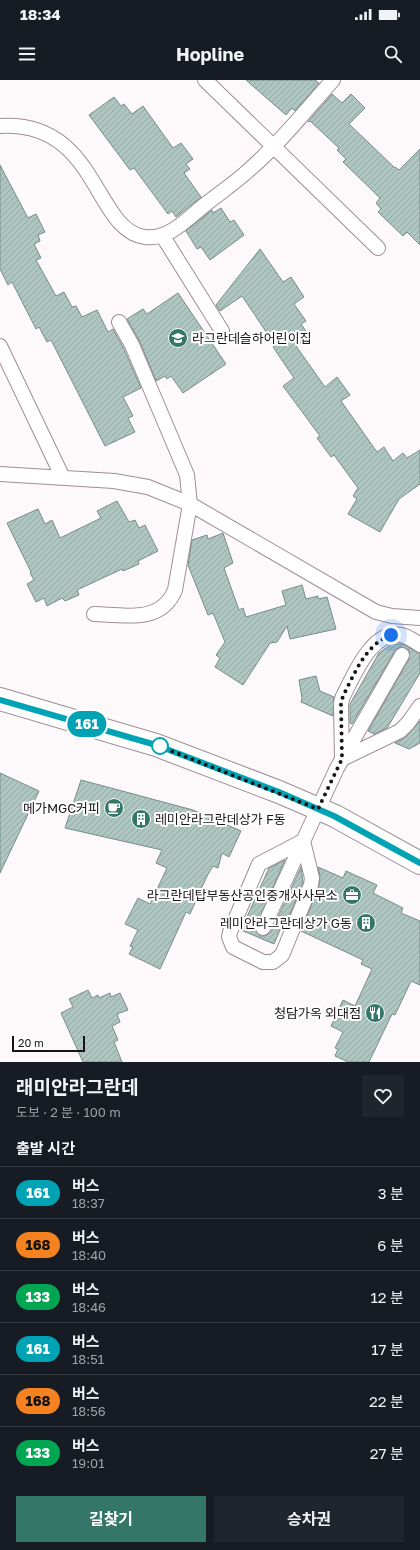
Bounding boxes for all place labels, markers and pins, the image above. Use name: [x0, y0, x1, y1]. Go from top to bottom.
school or university icon: 라그란데슬하어린이집: [167, 327, 189, 349]
place label: 라그란데슬하어린이집: [192, 330, 312, 346]
unlabelled marker: [151, 737, 169, 755]
cafe icon: 메가MGC커피: [103, 797, 125, 819]
place label: 메가MGC커피: [23, 800, 100, 816]
building icon: 레미안라그란데상가 F동: [130, 808, 152, 830]
place label: 레미안라그란데상가 F동: [155, 811, 286, 827]
office icon: 라그란데탑부동산공인중개사사무소: [341, 884, 363, 906]
place label: 라그란데탑부동산공인중개사사무소: [147, 887, 338, 903]
building icon: 레미안라그란데상가 G동: [355, 912, 377, 934]
place label: 레미안라그란데상가 G동: [220, 915, 352, 931]
restaurant icon: 청담가옥 외대점: [364, 1002, 386, 1024]
place label: 청담가옥 외대점: [274, 1005, 361, 1021]

